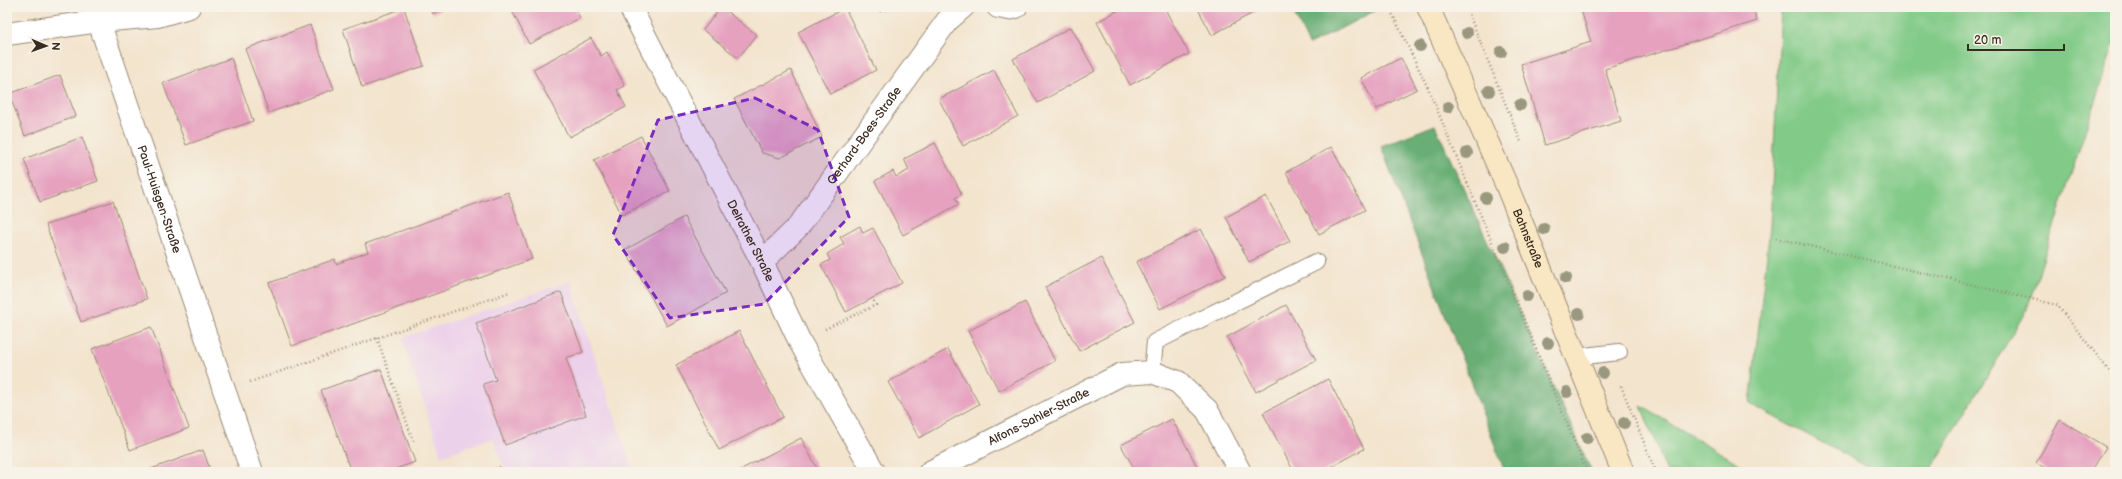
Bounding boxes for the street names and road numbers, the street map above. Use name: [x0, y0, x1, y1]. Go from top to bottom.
street label: Gerhard-Boes-Straße: [824, 84, 905, 188]
street label: Paul-Huisgen-Straße: [134, 144, 184, 255]
street label: Delrather Straße: [723, 197, 777, 284]
street label: Bahnstraße: [1509, 207, 1546, 270]
street label: Alfons-Sahler-Straße: [986, 385, 1092, 449]

